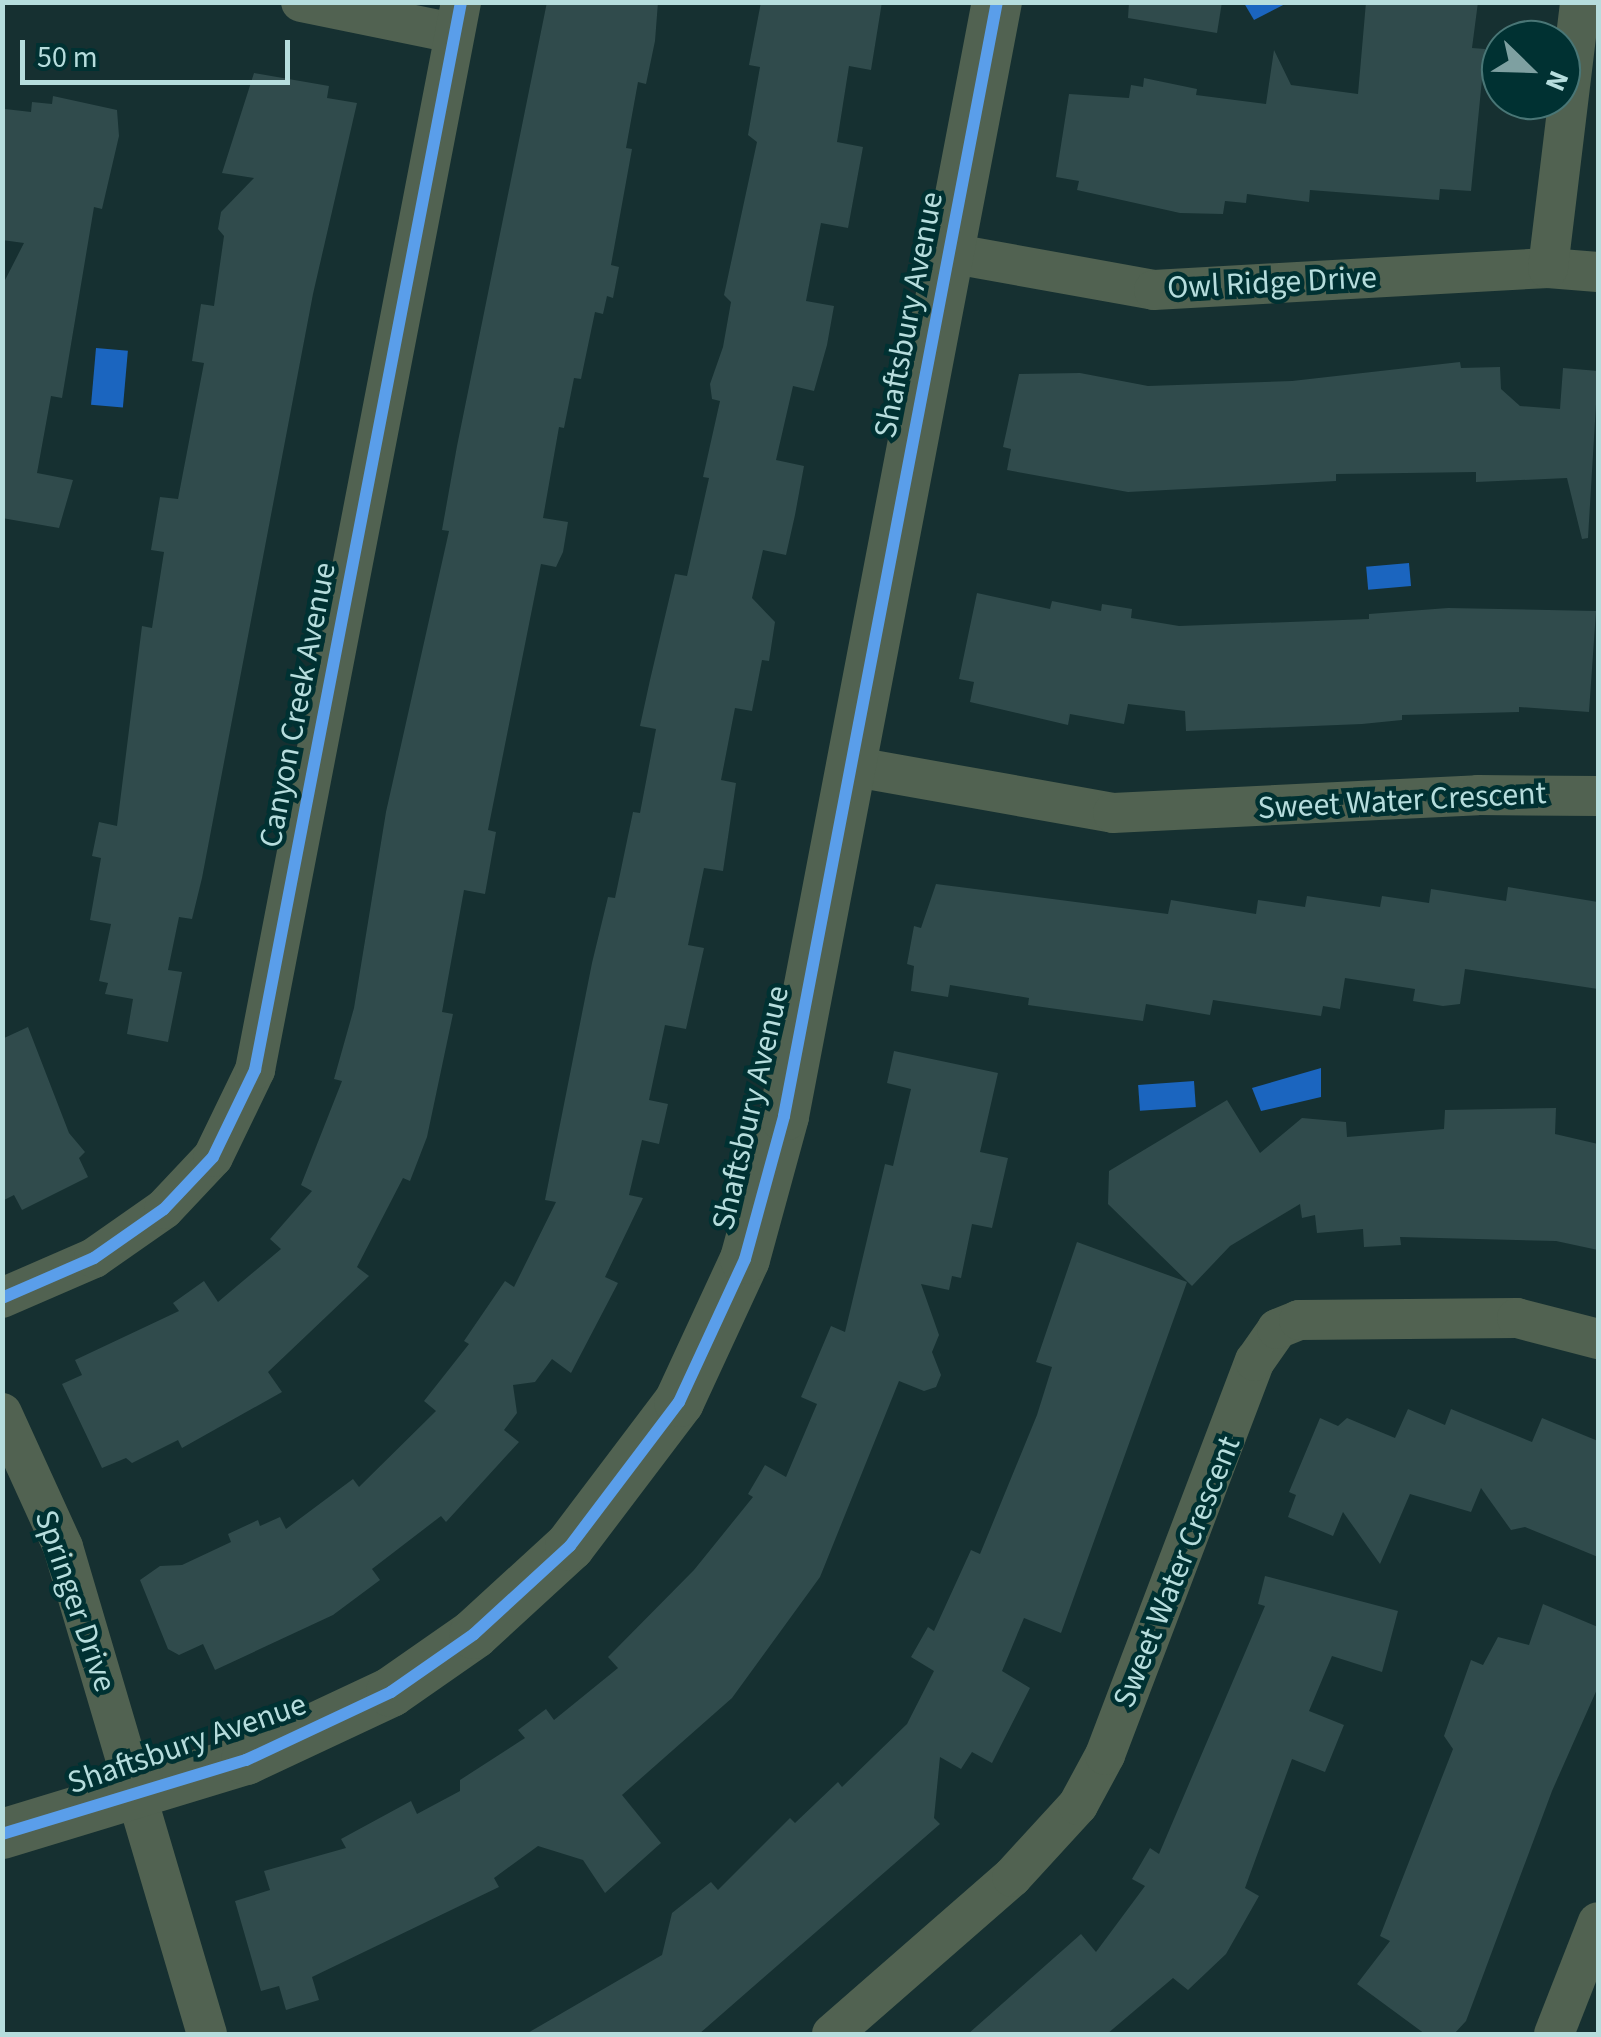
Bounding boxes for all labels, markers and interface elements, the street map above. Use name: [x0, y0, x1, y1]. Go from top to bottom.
scale bar: [25, 20, 295, 82]
north arrow: [1481, 20, 1581, 120]
text: 50 m: [37, 36, 98, 79]
text: N: [1535, 65, 1579, 97]
street label: Shaftsbury Avenue: [866, 189, 952, 441]
street label: Owl Ridge Drive: [1166, 258, 1378, 308]
street label: Canyon Creek Avenue: [252, 559, 344, 851]
street label: Sweet Water Crescent: [1257, 774, 1547, 828]
street label: Shaftsbury Avenue: [704, 982, 798, 1234]
street label: Sweet Water Crescent: [1105, 1431, 1249, 1713]
street label: Springer Drive: [26, 1505, 124, 1697]
street label: Shaftsbury Avenue: [63, 1685, 311, 1803]

